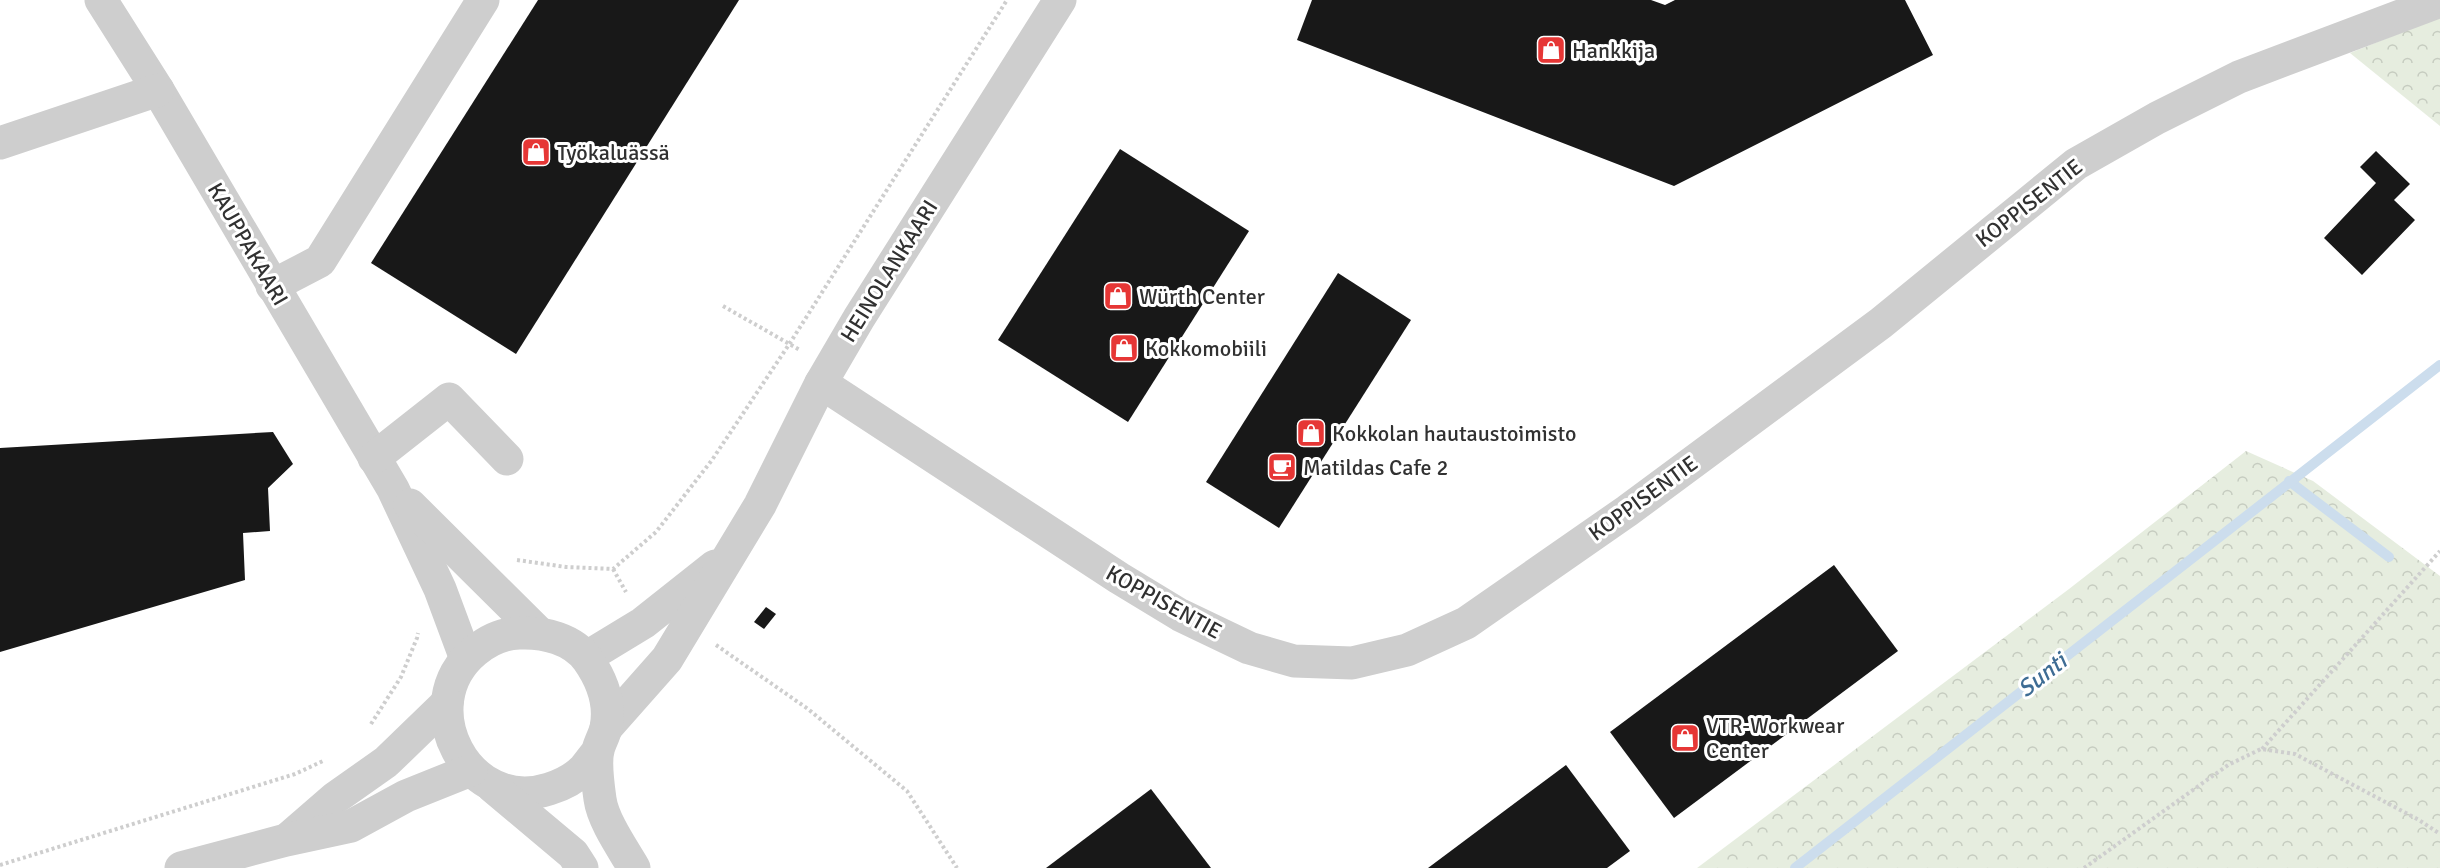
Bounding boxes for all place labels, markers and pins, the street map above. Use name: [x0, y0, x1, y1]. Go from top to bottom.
shop icon: Hankkija: [1535, 34, 1567, 66]
place label: Hankkija: [1572, 37, 1655, 64]
shop icon: Työkaluässä: [520, 136, 552, 168]
place label: Työkaluässä: [557, 139, 670, 166]
shop icon: Würth Center: [1102, 280, 1134, 312]
place label: Würth Center: [1139, 283, 1265, 310]
shop icon: Kokkomobiili: [1108, 332, 1140, 364]
place label: Kokkomobiili: [1145, 335, 1267, 362]
shop icon: Kokkolan hautaustoimisto: [1295, 417, 1327, 449]
place label: Kokkolan hautaustoimisto: [1332, 420, 1576, 447]
cafe icon: Matildas Cafe 2: [1266, 451, 1298, 483]
place label: Matildas Cafe 2: [1303, 454, 1448, 481]
place label: VTR-Workwear Center: [1706, 712, 1844, 764]
shop icon: VTR-Workwear Center: [1669, 722, 1701, 754]

